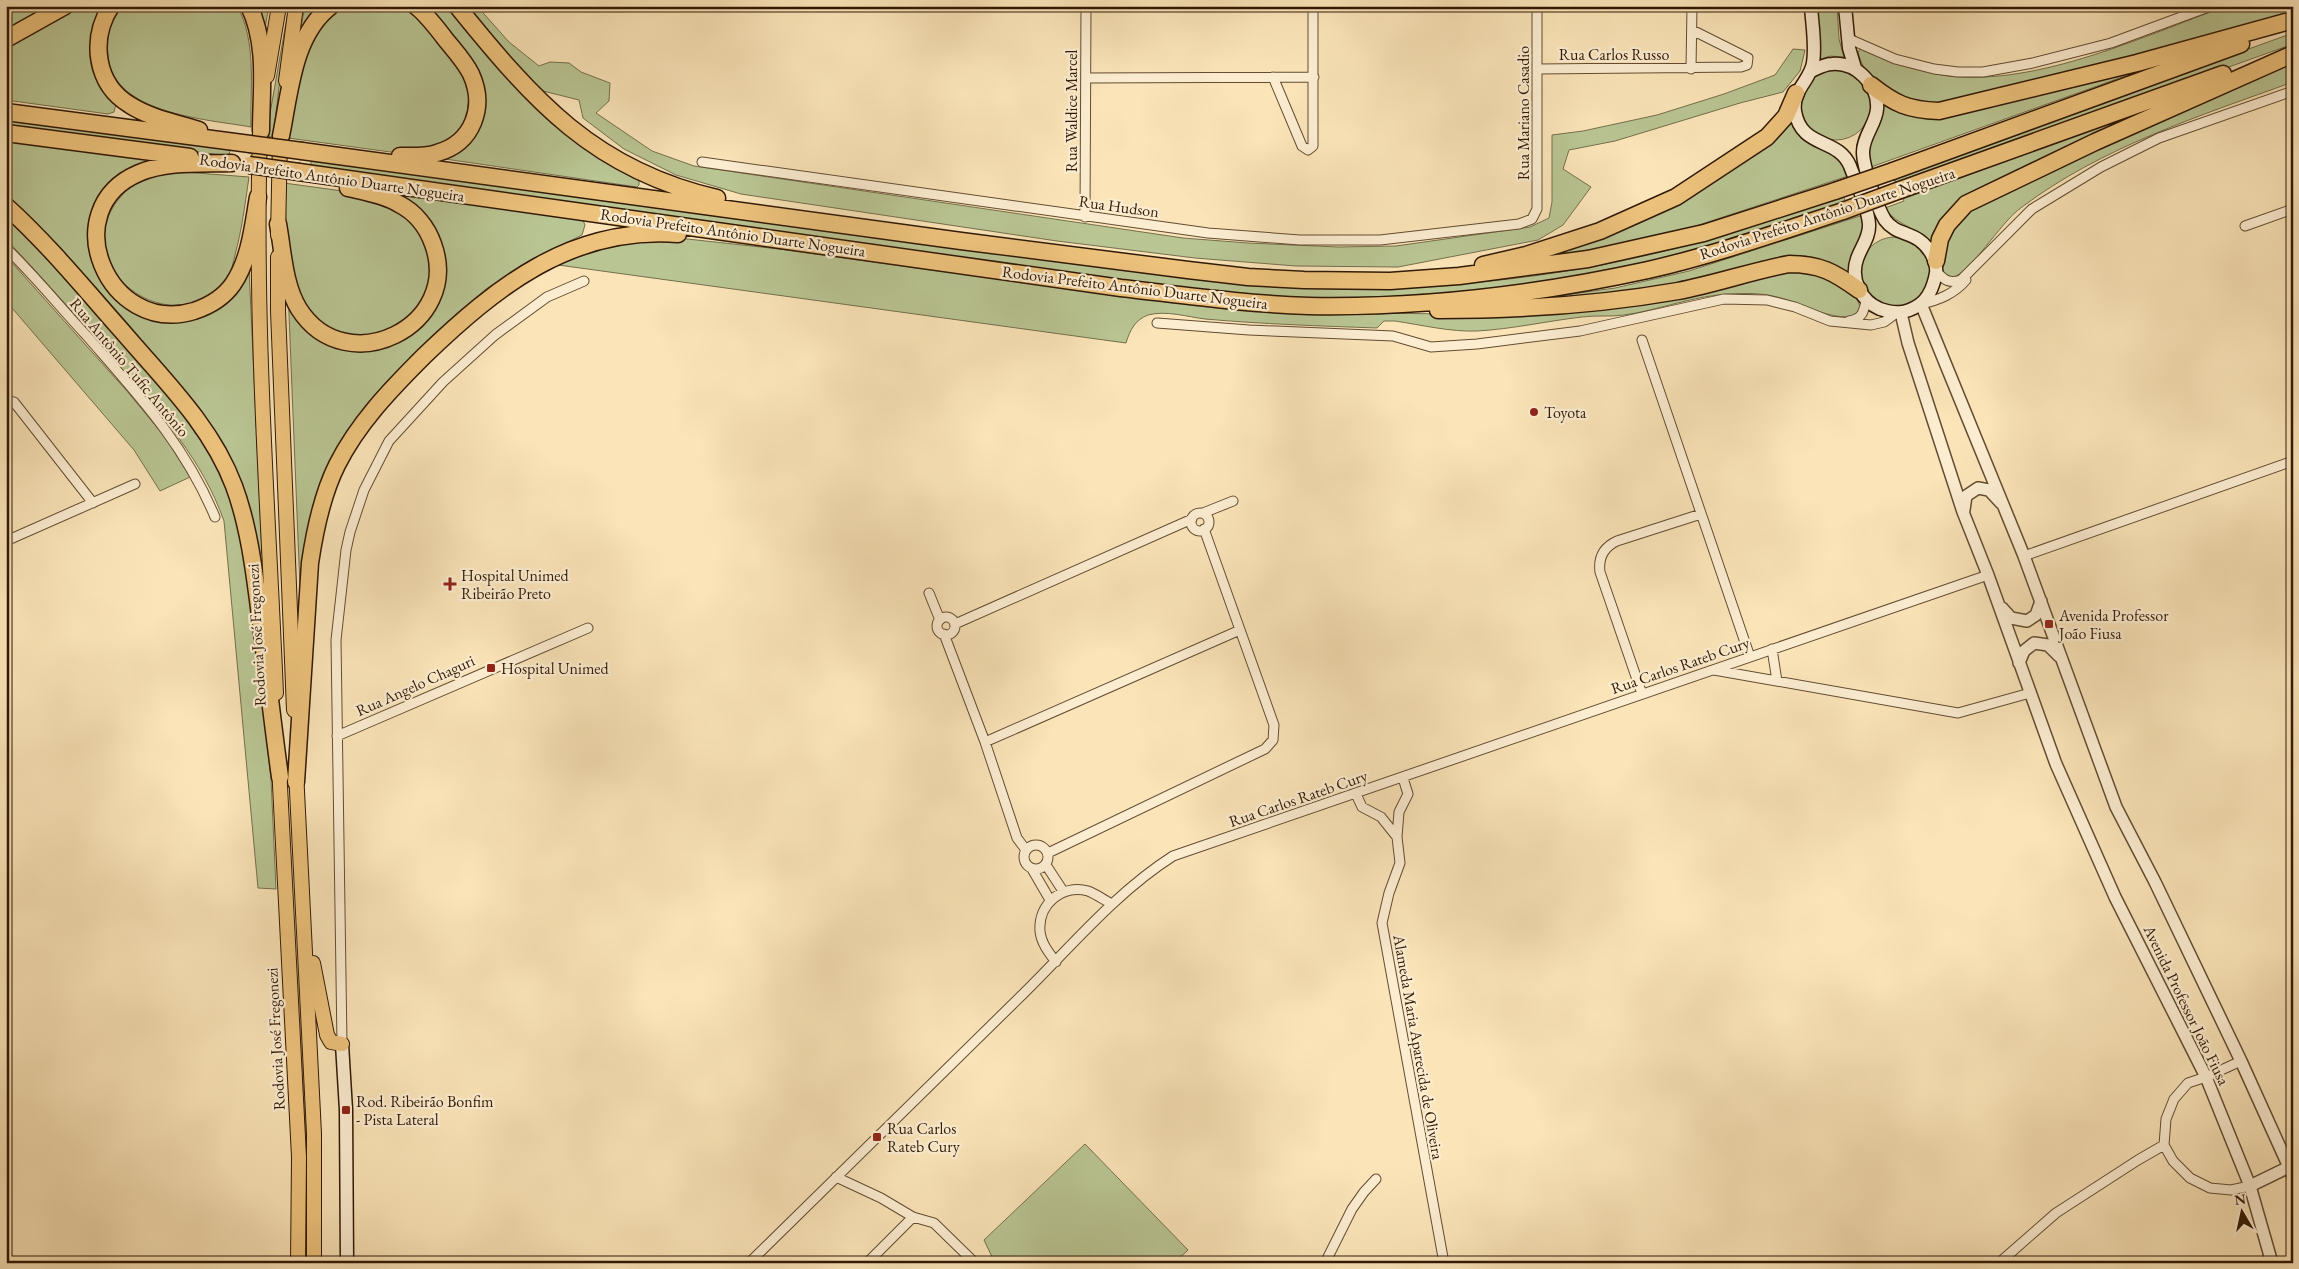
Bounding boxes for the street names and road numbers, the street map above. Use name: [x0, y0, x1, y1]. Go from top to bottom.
street label: Rua Carlos Russo: [1559, 44, 1669, 65]
street label: Rua Mariano Casadio: [1513, 46, 1534, 180]
street label: Rua Waldice Marcel: [1061, 50, 1082, 172]
street label: Rodovia Prefeito Antônio Duarte Nogueira: [198, 148, 466, 207]
street label: Rodovia Prefeito Antônio Duarte Nogueira: [1697, 162, 1958, 265]
street label: Rua Hudson: [1078, 190, 1161, 223]
street label: Rodovia Prefeito Antônio Duarte Nogueira: [599, 203, 867, 262]
street label: Rodovia Prefeito Antônio Duarte Nogueira: [1001, 261, 1270, 314]
street label: Rua Antônio Tufic Antônio: [65, 293, 194, 441]
street label: Rodovia José Fregonezi: [242, 563, 271, 707]
street label: Rua Carlos Rateb Cury: [1608, 632, 1753, 699]
street label: Rua Angelo Chaguri: [353, 650, 478, 721]
street label: Rua Carlos Rateb Cury: [1226, 765, 1371, 832]
street label: Avenida Professor João Fiusa: [2138, 921, 2235, 1089]
street label: Alameda Maria Aparecida de Oliveira: [1388, 932, 1449, 1162]
street label: Rodovia José Fregonezi: [261, 967, 290, 1111]

